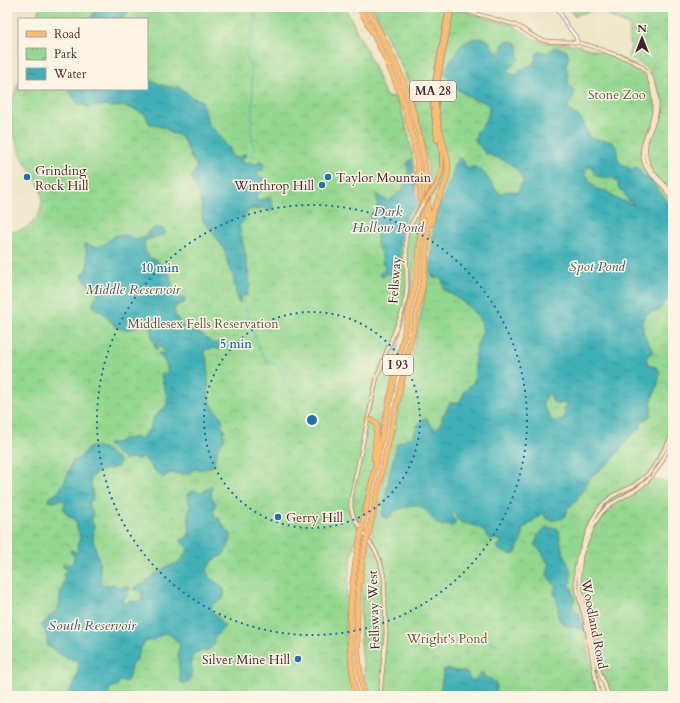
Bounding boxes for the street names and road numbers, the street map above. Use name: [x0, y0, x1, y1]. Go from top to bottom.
road number: MA 28: [410, 81, 456, 101]
street label: Fellsway: [384, 256, 406, 304]
road number: I 93: [383, 355, 413, 375]
street label: Fellsway West: [364, 570, 384, 650]
street label: Woodland Road: [576, 577, 612, 670]

